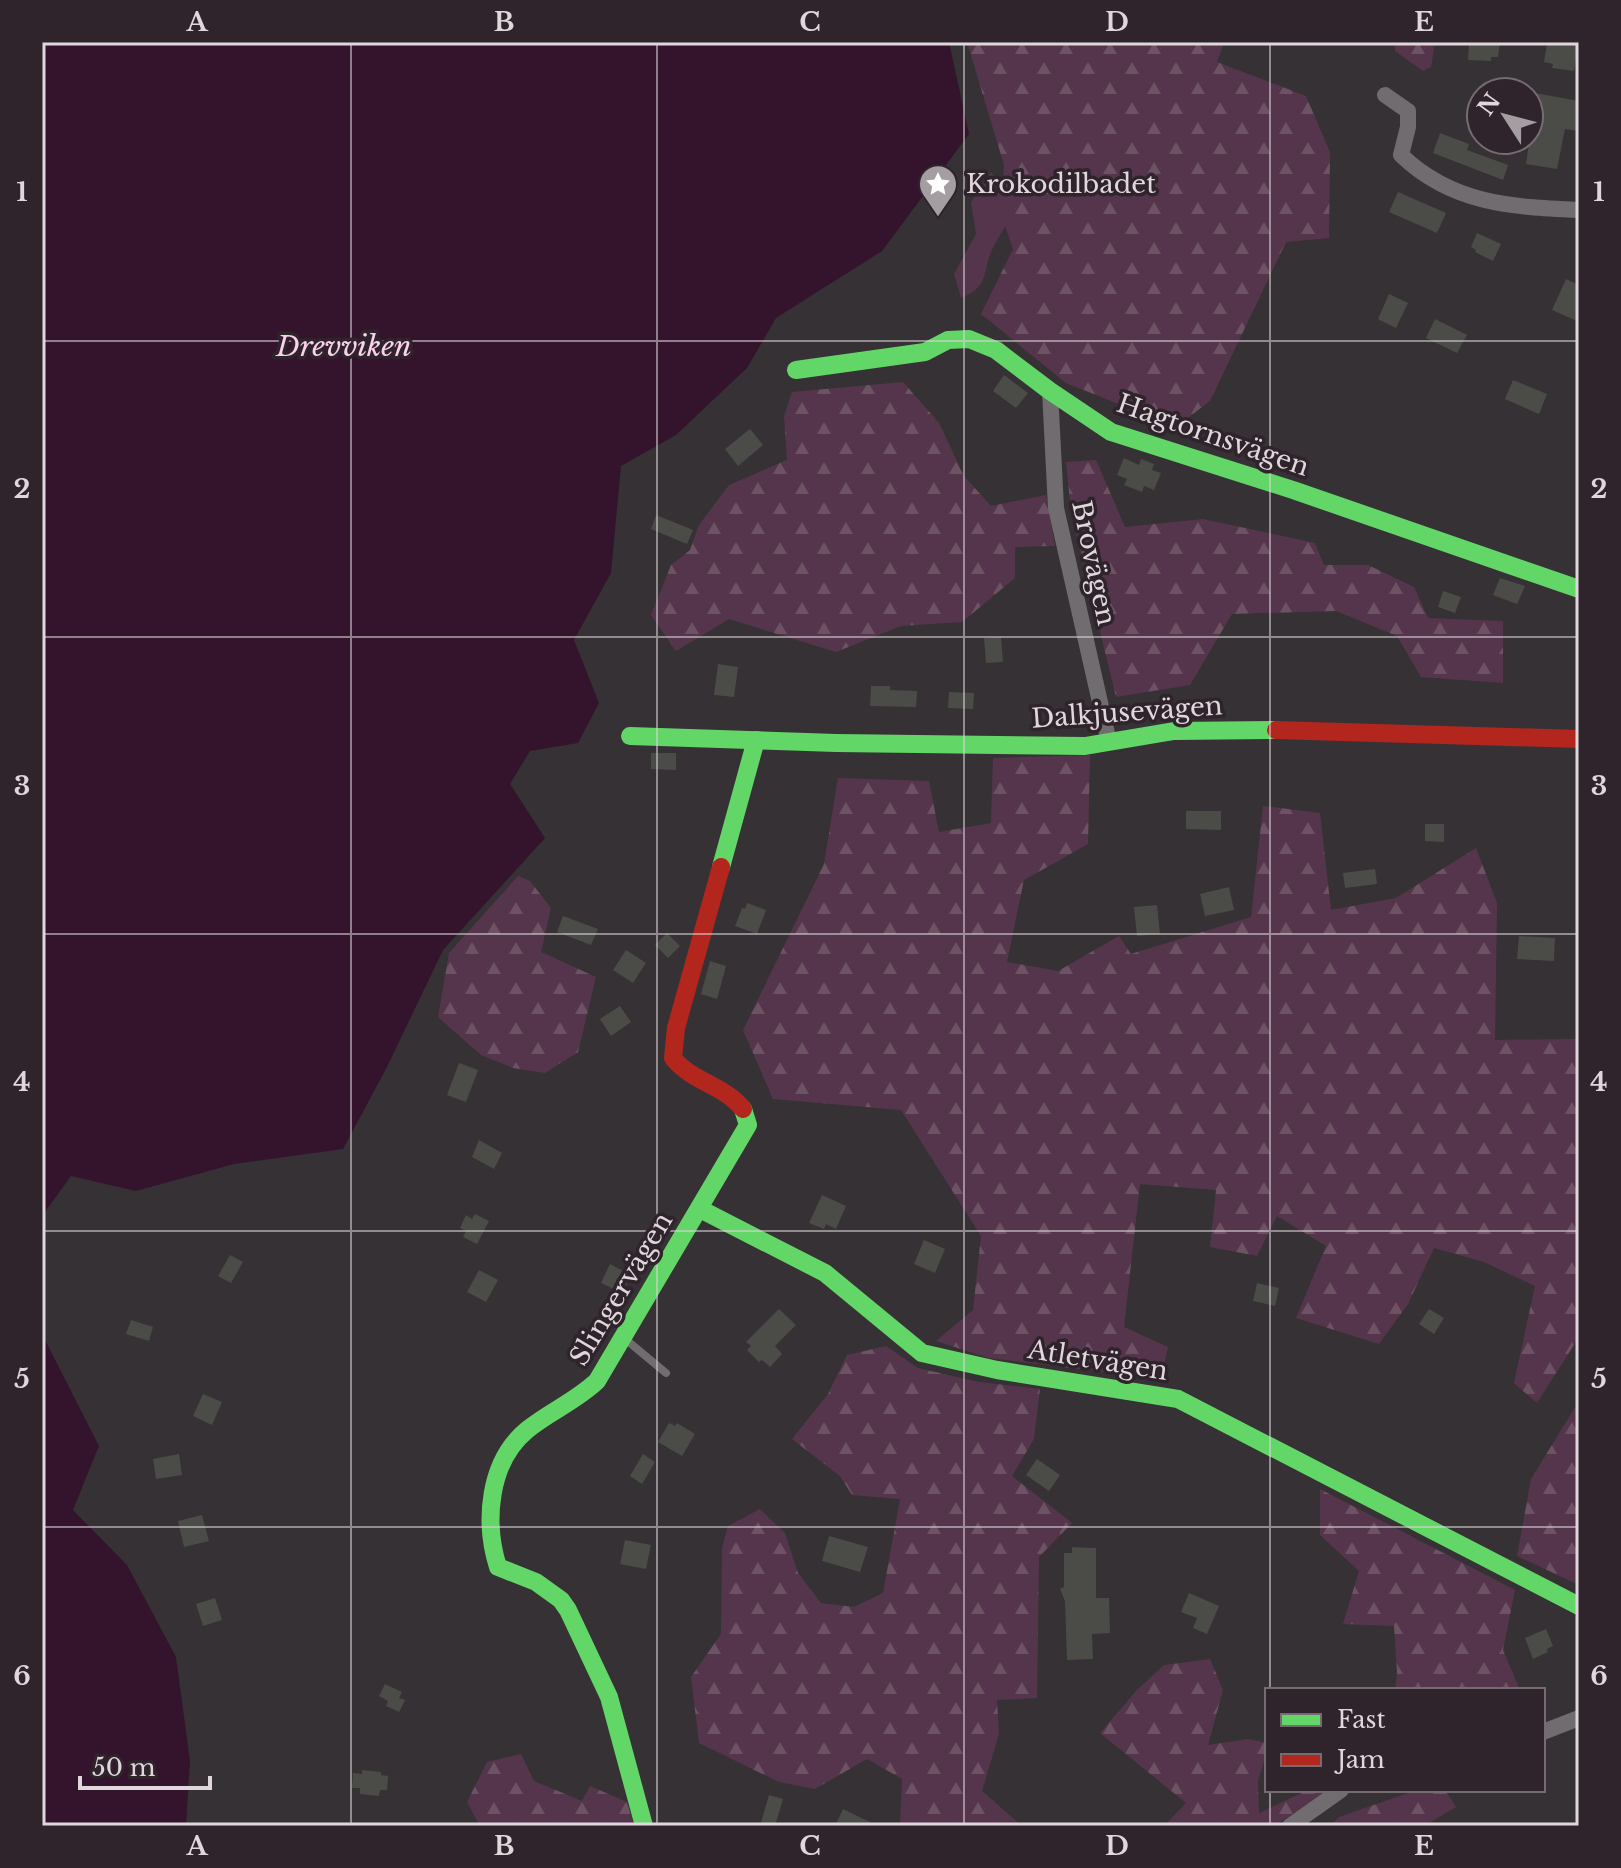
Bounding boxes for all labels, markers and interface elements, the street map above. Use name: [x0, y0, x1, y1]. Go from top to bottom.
text: A: [185, 6, 208, 38]
text: B: [494, 6, 514, 38]
text: C: [799, 6, 821, 38]
text: D: [1105, 6, 1129, 38]
text: E: [1414, 6, 1434, 38]
north arrow: [1465, 76, 1545, 156]
text: N: [1472, 88, 1506, 121]
place icon: Krokodilbadet: [917, 163, 959, 218]
place label: Krokodilbadet: [966, 168, 1156, 200]
text: 1: [16, 176, 28, 208]
text: 1: [1593, 176, 1605, 208]
water label: Drevviken: [275, 329, 412, 364]
street label: Hagtornsvägen: [1113, 387, 1313, 483]
text: 2: [14, 473, 30, 505]
text: 2: [1591, 473, 1607, 505]
street label: Brovägen: [1065, 498, 1123, 628]
street label: Dalkjusevägen: [1030, 689, 1224, 735]
text: 3: [14, 770, 30, 802]
text: 3: [1591, 770, 1607, 802]
text: 4: [13, 1066, 31, 1098]
text: 4: [1590, 1066, 1608, 1098]
street label: Slingervägen: [563, 1207, 679, 1371]
street label: Atletvägen: [1025, 1333, 1170, 1387]
text: 5: [14, 1363, 30, 1395]
text: 5: [1591, 1363, 1607, 1395]
text: 6: [13, 1660, 31, 1692]
text: 6: [1590, 1660, 1608, 1692]
legend: [1265, 1688, 1545, 1792]
text: Fast: [1337, 1705, 1385, 1734]
scale bar: [80, 1740, 210, 1790]
text: Jam: [1334, 1745, 1385, 1774]
text: 50 m: [92, 1753, 156, 1782]
text: A: [185, 1830, 208, 1862]
text: B: [494, 1830, 514, 1862]
text: C: [799, 1830, 821, 1862]
text: D: [1105, 1830, 1129, 1862]
text: E: [1414, 1830, 1434, 1862]

